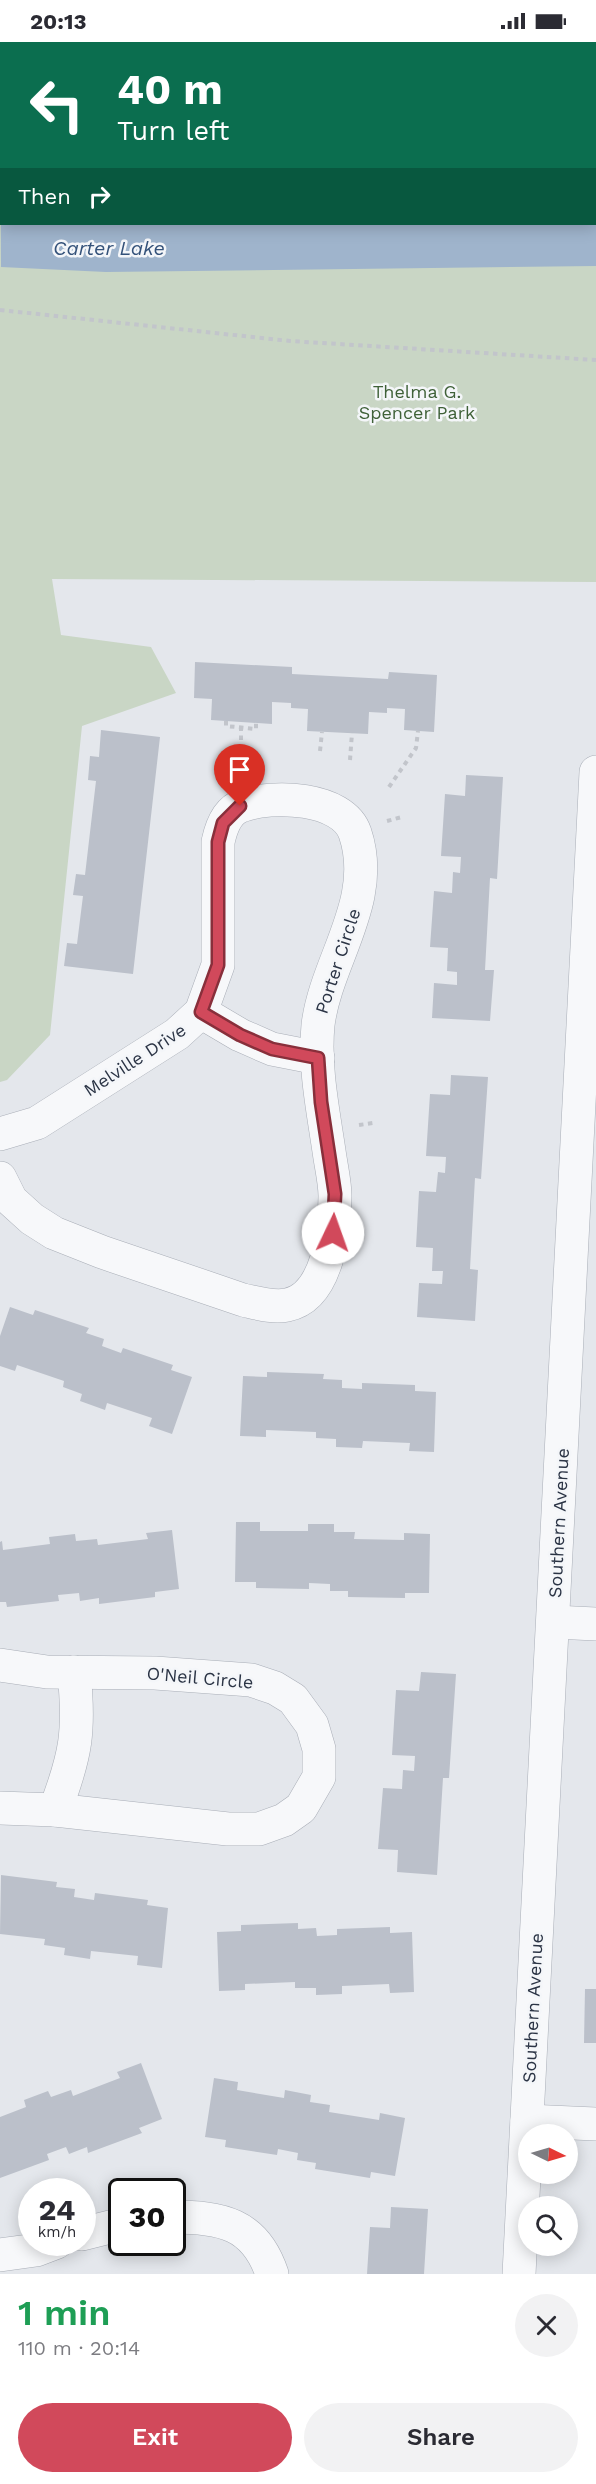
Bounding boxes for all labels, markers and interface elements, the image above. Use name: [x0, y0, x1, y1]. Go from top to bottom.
text: 20:13: [30, 9, 86, 34]
text: 40 m: [117, 65, 223, 114]
icon: left: [18, 66, 96, 144]
text: Turn left: [117, 115, 229, 147]
icon: right: [83, 180, 116, 213]
text: Then: [18, 184, 71, 209]
water label: Carter Lake: [53, 236, 165, 260]
park label: Thelma G. Spencer Park: [359, 381, 475, 423]
pin: [214, 744, 265, 806]
icon: arrive: [223, 753, 256, 786]
street label: Porter Circle: [311, 905, 364, 1016]
street label: Melville Drive: [80, 1019, 190, 1100]
position arrow: [301, 1201, 365, 1265]
street label: Southern Avenue: [544, 1447, 573, 1598]
street label: O'Neil Circle: [146, 1662, 254, 1693]
street label: Southern Avenue: [518, 1932, 547, 2083]
north arrow: [518, 2124, 578, 2184]
map controls: [518, 2124, 578, 2256]
speed limit sign: 30: [108, 2178, 186, 2256]
text: 24: [39, 2192, 75, 2227]
button: search: [518, 2196, 578, 2256]
text: km/h: [38, 2223, 76, 2241]
text: 1 min: [18, 2292, 110, 2334]
button: close: [515, 2294, 578, 2357]
text: 110 m · 20:14: [18, 2336, 140, 2360]
button: Exit: [18, 2403, 292, 2472]
button: Share: [304, 2403, 578, 2472]

